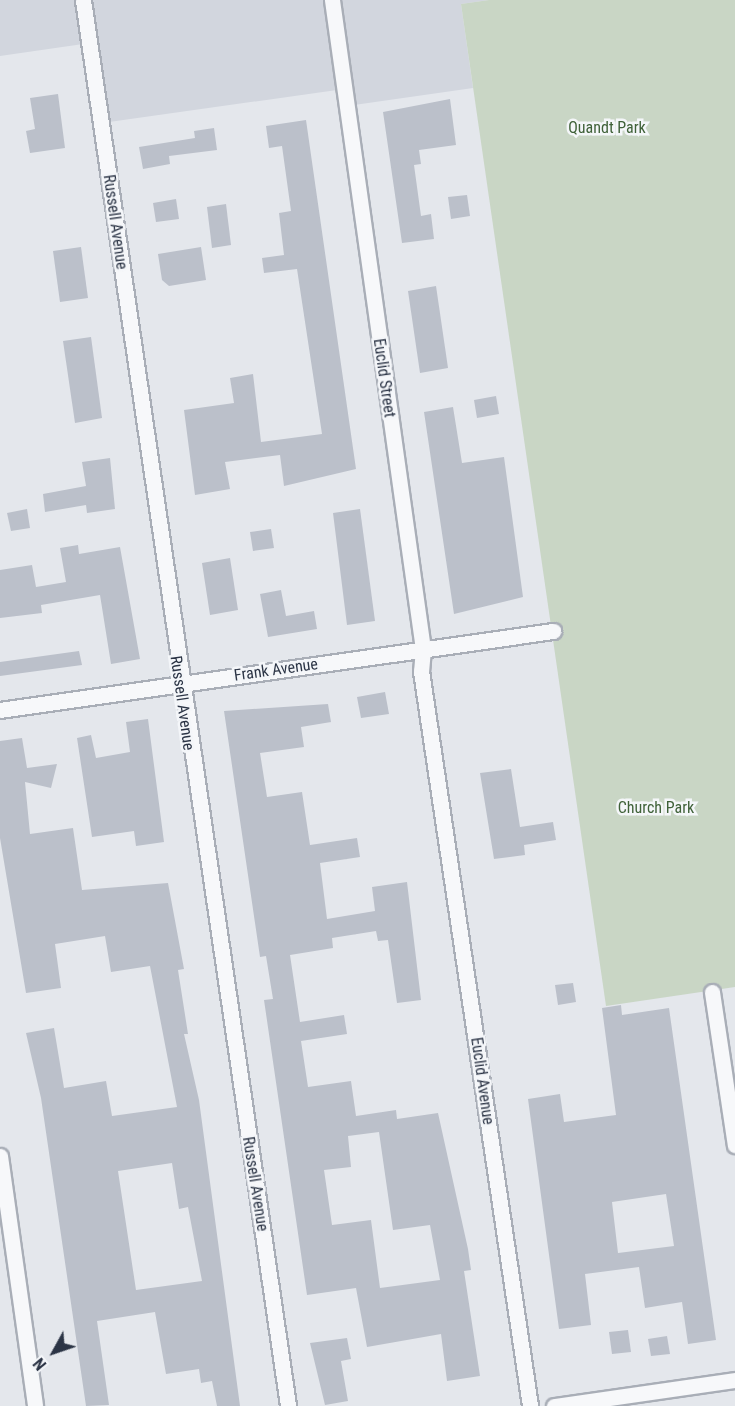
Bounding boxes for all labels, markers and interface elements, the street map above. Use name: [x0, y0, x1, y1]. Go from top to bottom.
park label: Quandt Park: [568, 118, 646, 138]
street label: Russell Avenue: [99, 173, 131, 271]
street label: Euclid Street: [369, 337, 399, 419]
street label: Russell Avenue: [166, 654, 198, 752]
street label: Frank Avenue: [233, 655, 319, 685]
park label: Church Park: [618, 798, 694, 818]
street label: Euclid Avenue: [466, 1036, 498, 1126]
street label: Russell Avenue: [238, 1135, 272, 1233]
north arrow: [24, 1322, 84, 1382]
text: N: [29, 1354, 50, 1374]

